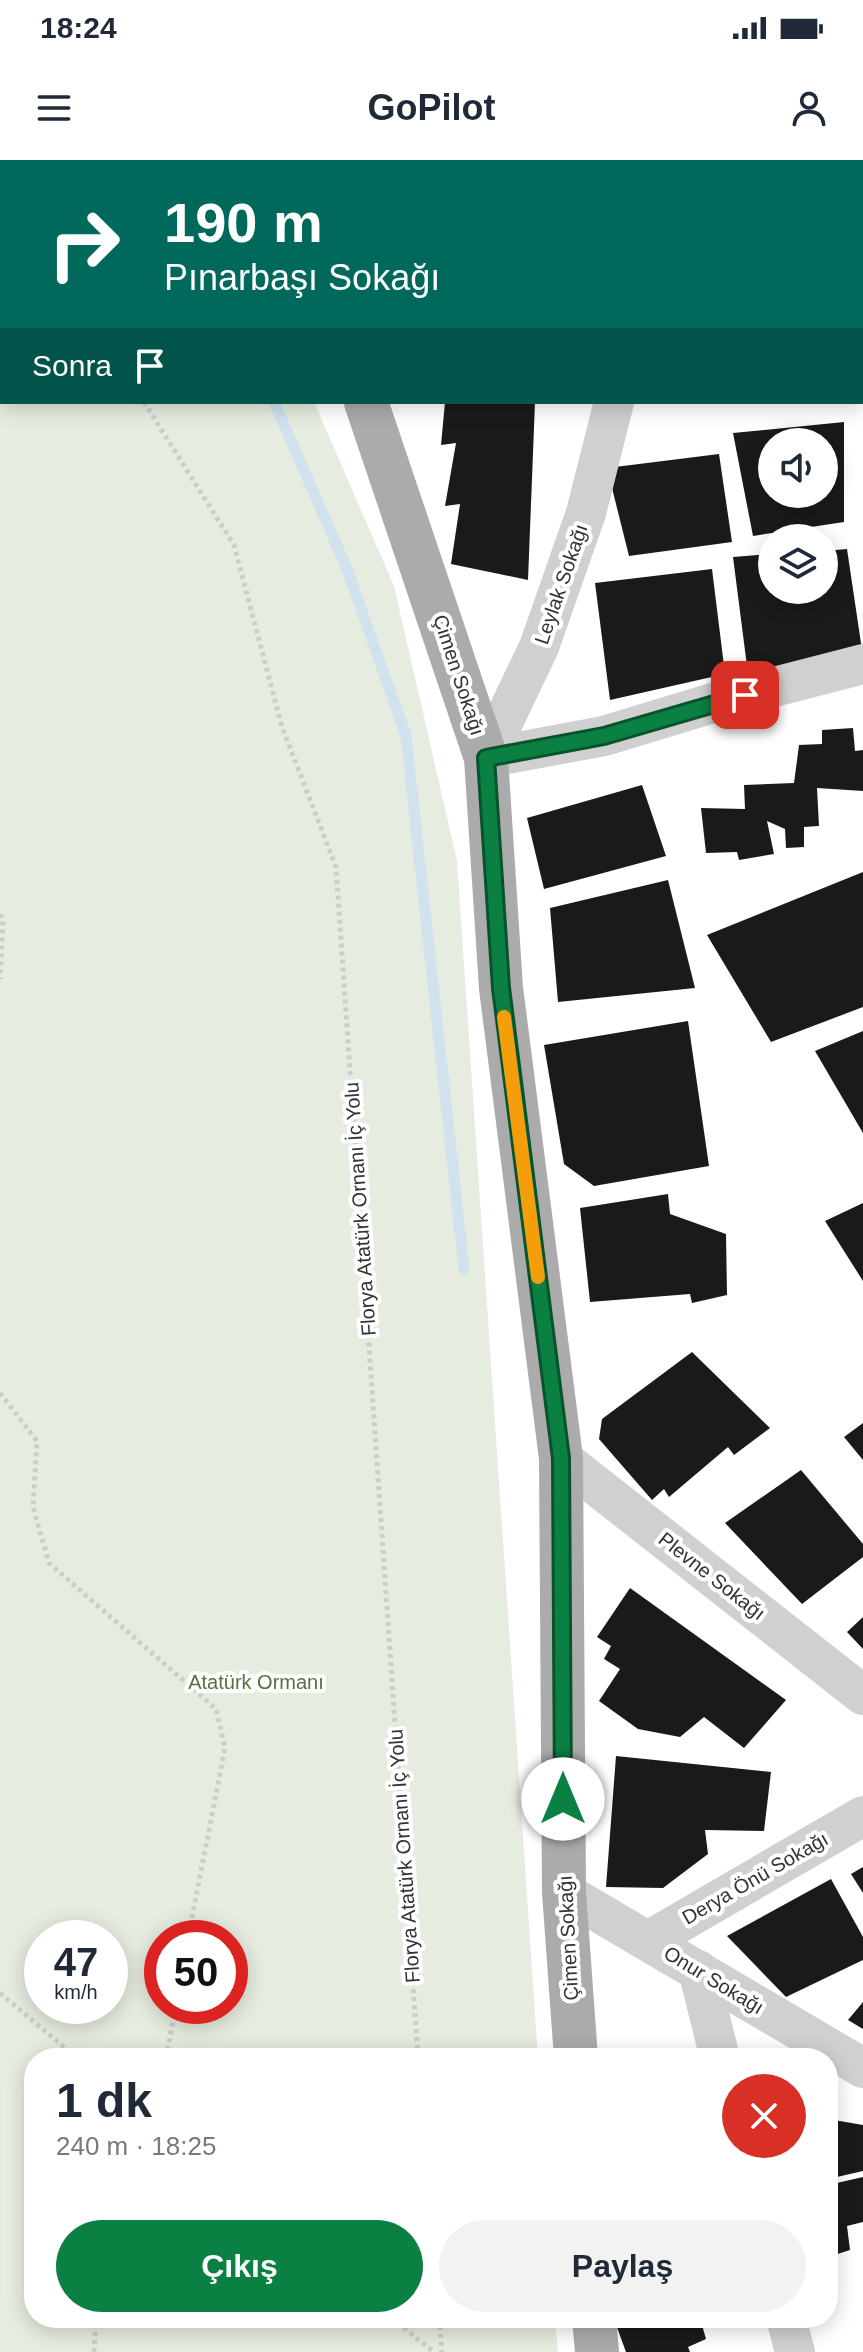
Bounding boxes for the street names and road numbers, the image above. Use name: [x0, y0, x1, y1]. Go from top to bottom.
street label: Leylak Sokağı: [530, 521, 592, 647]
street label: Çimen Sokağı: [429, 612, 489, 738]
street label: Florya Atatürk Ornanı İç Yolu: [340, 1081, 380, 1337]
street label: Plevne Sokağı: [654, 1528, 770, 1624]
street label: Florya Atatürk Ornanı İç Yolu: [384, 1728, 424, 1984]
street label: Derya Önü Sokağı: [678, 1827, 832, 1929]
street label: Çimen Sokağı: [554, 1875, 582, 2001]
street label: Onur Sokağı: [660, 1942, 768, 2018]

